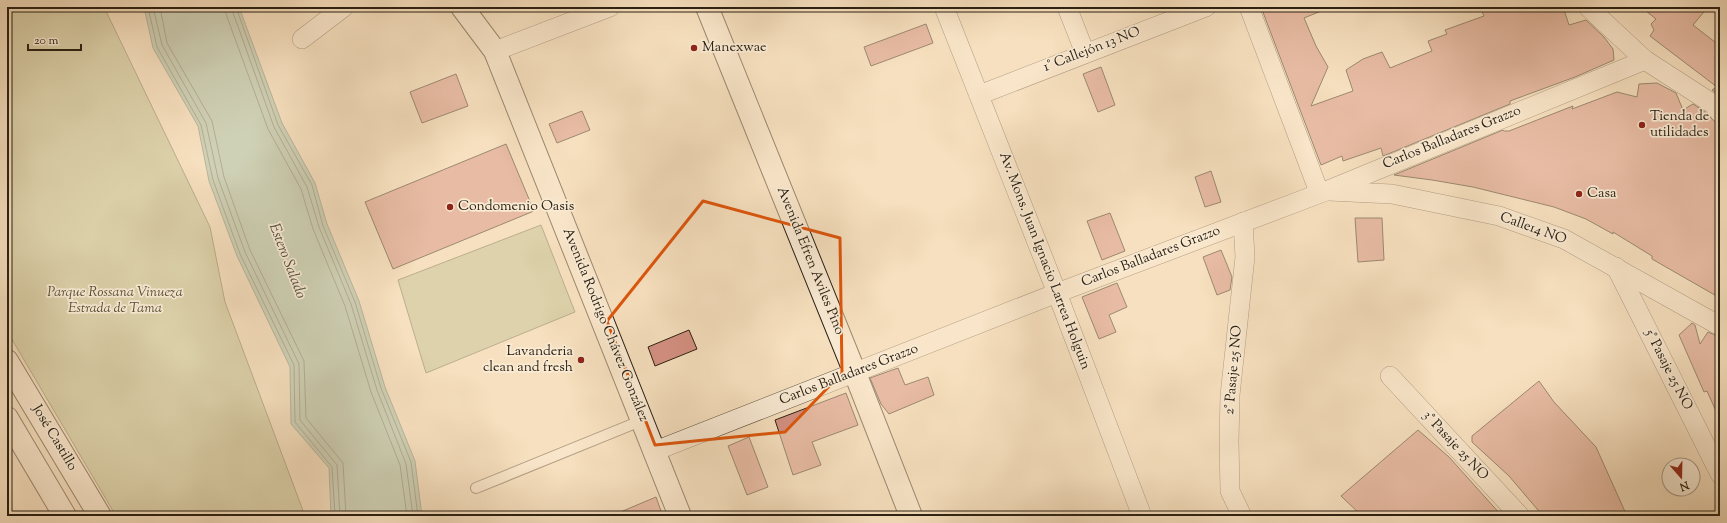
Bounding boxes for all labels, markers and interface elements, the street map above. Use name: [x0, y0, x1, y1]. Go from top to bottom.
street label: 1° Callejón 13 NO: [1041, 22, 1143, 78]
scale bar: [28, 26, 81, 52]
text: 20 m: [34, 32, 59, 50]
place label: Manexwae: [702, 38, 766, 58]
marker: Manexwae: [689, 43, 699, 53]
street label: Carlos Balladares Grazzo: [1380, 101, 1524, 175]
place label: Tienda de utilidades: [1650, 107, 1709, 143]
marker: Tienda de utilidades: [1637, 120, 1647, 130]
street label: Av. Mons. Juan Ignacio Larrea Holguin: [993, 149, 1095, 373]
street label: Avenida Efren Aviles Pino: [771, 184, 849, 338]
place label: Casa: [1587, 184, 1617, 204]
marker: Casa: [1574, 189, 1584, 199]
place label: Condomenio Oasis: [458, 197, 574, 217]
marker: Condomenio Oasis: [445, 202, 455, 212]
street label: Calle14 NO: [1497, 208, 1569, 250]
water label: Estero Salado: [263, 220, 311, 302]
street label: Carlos Balladares Grazzo: [1079, 221, 1224, 293]
street label: Avenida Rodrigo Chávez González: [557, 225, 653, 425]
park label: Parque Rossana Vinueza Estrada de Tama: [47, 283, 183, 319]
street label: 2° Pasaje 25 NO: [1220, 324, 1248, 416]
street label: 5° Pasaje 25 NO: [1639, 325, 1697, 414]
street label: Carlos Balladares Grazzo: [777, 339, 922, 411]
place label: Lavanderia clean and fresh: [483, 342, 574, 378]
marker: Lavanderia clean and fresh: [576, 355, 586, 365]
street label: José Castillo: [26, 400, 82, 475]
street label: 3° Pasaje 25 NO: [1417, 407, 1493, 485]
north arrow: [1661, 457, 1701, 497]
text: N: [1677, 476, 1692, 495]

